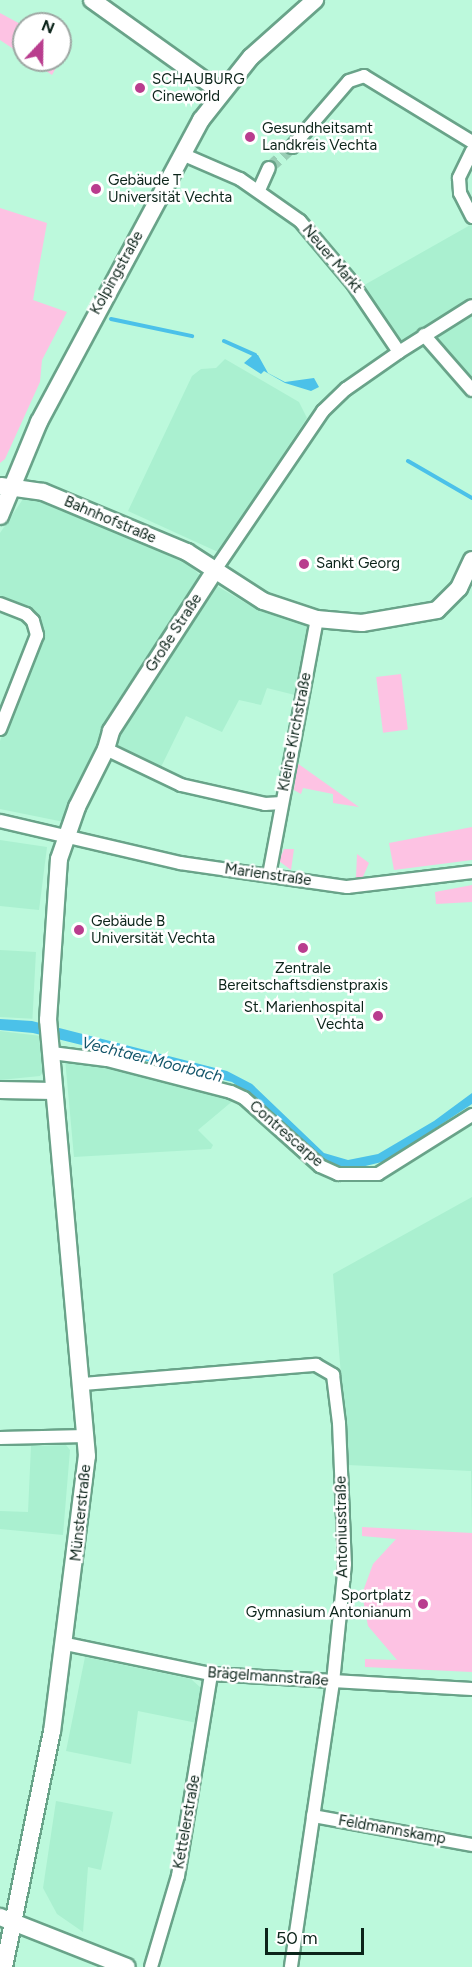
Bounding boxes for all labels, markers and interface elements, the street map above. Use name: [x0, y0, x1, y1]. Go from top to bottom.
north arrow: [12, 12, 72, 72]
text: N: [39, 16, 57, 38]
place label: SCHAUBURG Cineworld: [152, 70, 245, 105]
marker: SCHAUBURG Cineworld: [133, 81, 147, 95]
place label: Gesundheitsamt Landkreis Vechta: [262, 119, 377, 154]
marker: Gesundheitsamt Landkreis Vechta: [243, 130, 257, 144]
place label: Gebäude T Universität Vechta: [108, 171, 232, 206]
marker: Gebäude T Universität Vechta: [89, 182, 103, 196]
street label: Neuer Markt: [298, 221, 366, 297]
street label: Kolpingstraße: [87, 228, 147, 318]
street label: Bahnhofstraße: [61, 493, 159, 547]
place label: Sankt Georg: [316, 555, 400, 573]
marker: Sankt Georg: [297, 557, 311, 571]
street label: Große Straße: [142, 590, 206, 676]
street label: Kleine Kirchstraße: [275, 671, 315, 793]
street label: Marienstraße: [223, 860, 313, 890]
place label: Gebäude B Universität Vechta: [91, 912, 215, 947]
marker: Gebäude B Universität Vechta: [72, 923, 86, 937]
marker: Zentrale Bereitschaftsdienstpraxis: [294, 939, 312, 957]
place label: Zentrale Bereitschaftsdienstpraxis: [218, 959, 388, 994]
place label: St. Marienhospital Vechta: [244, 998, 364, 1033]
marker: St. Marienhospital Vechta: [369, 1007, 387, 1025]
water label: Vechtaer Moorbach: [80, 1033, 224, 1087]
street label: Contrescarpe: [245, 1097, 327, 1171]
street label: Münsterstraße: [67, 1464, 95, 1562]
street label: Antoniusstraße: [332, 1476, 352, 1578]
place label: Sportplatz Gymnasium Antonianum: [246, 1586, 411, 1621]
marker: Sportplatz Gymnasium Antonianum: [416, 1597, 430, 1611]
street label: Brägelmannstraße: [207, 1664, 329, 1690]
street label: Kettelerstraße: [170, 1774, 204, 1870]
street label: Feldmannskamp: [337, 1812, 447, 1848]
scale bar: [268, 1916, 367, 1954]
text: 50 m: [276, 1927, 318, 1949]

